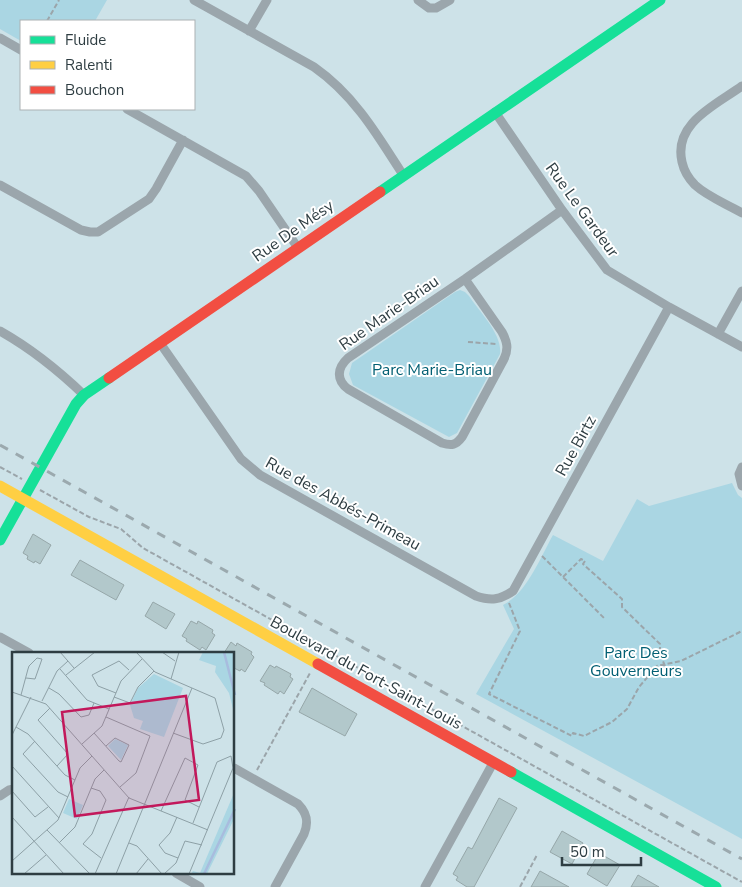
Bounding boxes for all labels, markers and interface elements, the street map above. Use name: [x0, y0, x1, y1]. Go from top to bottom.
legend: [20, 20, 195, 110]
text: Fluide: [65, 30, 106, 50]
text: Ralenti: [65, 55, 113, 75]
text: Bouchon: [65, 80, 124, 100]
street label: Rue Le Gardeur: [540, 158, 624, 262]
street label: Rue De Mésy: [248, 194, 339, 267]
street label: Rue Marie-Briau: [335, 270, 443, 356]
park label: Parc Marie-Briau: [372, 359, 492, 381]
street label: Rue Birtz: [550, 412, 602, 480]
street label: Rue des Abbés-Primeau: [261, 452, 425, 556]
street label: Boulevard du Fort-Saint-Louis: [266, 611, 466, 735]
park label: Parc Des Gouverneurs: [590, 642, 682, 682]
inset map: [12, 652, 235, 874]
scale bar: [562, 834, 641, 866]
text: 50 m: [570, 842, 605, 862]

